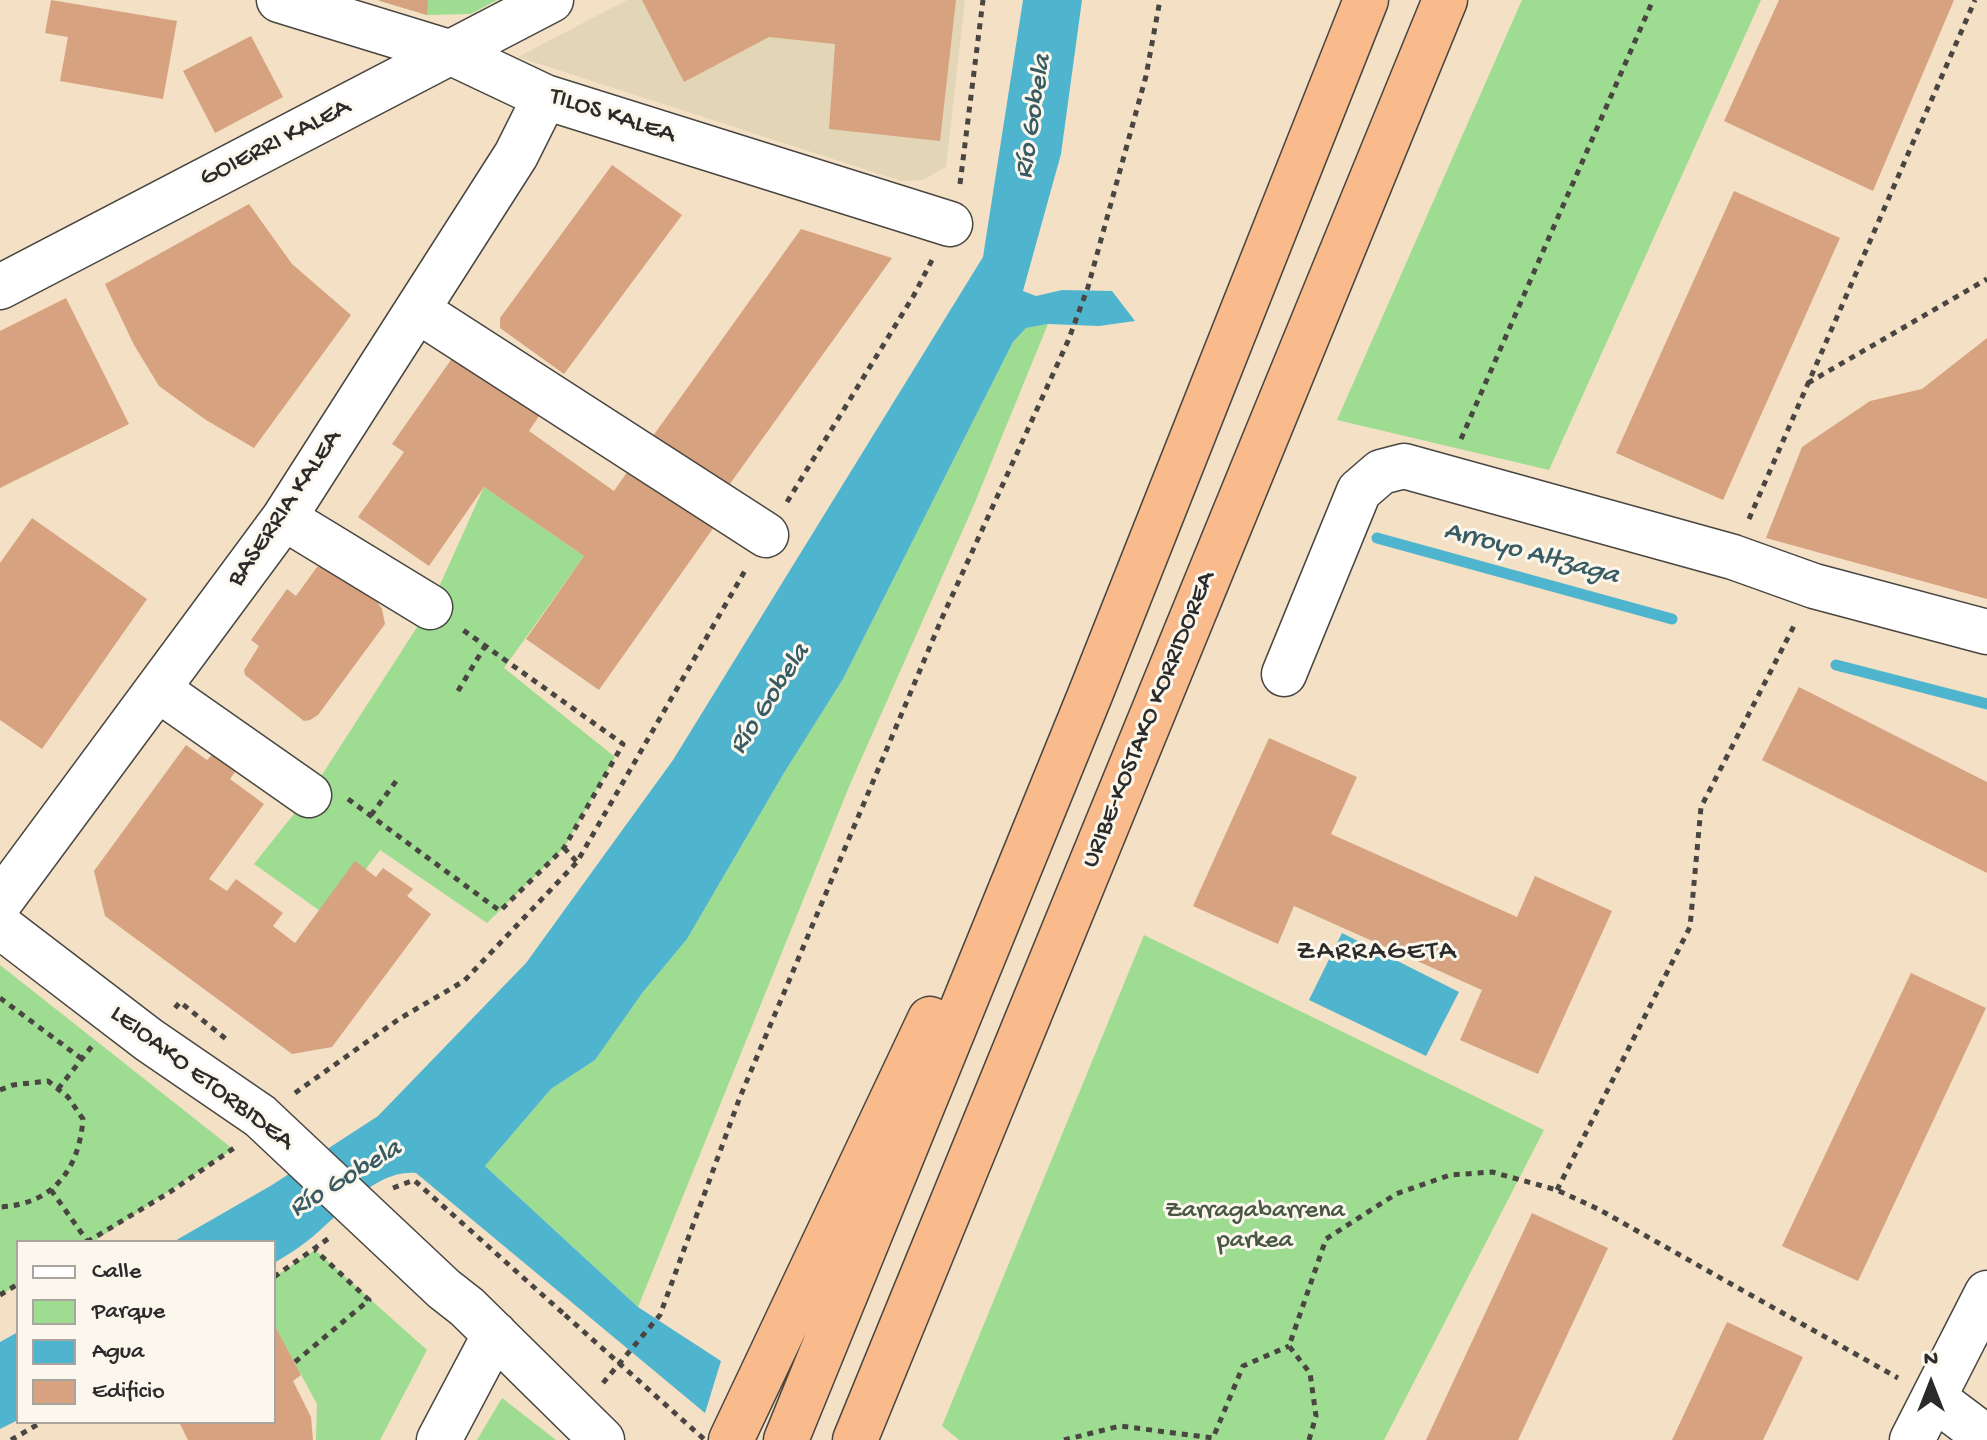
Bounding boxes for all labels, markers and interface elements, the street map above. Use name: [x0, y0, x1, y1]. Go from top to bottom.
water label: Río Gobela: [1009, 53, 1061, 181]
street label: TILOS KALEA: [545, 82, 679, 152]
street label: GOIERRI KALEA: [195, 93, 357, 195]
street label: BASERRIA KALEA: [222, 425, 350, 593]
water label: Arroyo Altzaga: [1440, 516, 1622, 594]
street label: URIBE-KOSTAKO KORRIDOREA: [1076, 567, 1224, 873]
water label: Río Gobela: [723, 638, 819, 762]
district label: ZARRAGETA: [1297, 937, 1457, 971]
street label: LEIOAKO ETORBIDEA: [103, 1000, 299, 1158]
water label: Río Gobela: [284, 1133, 408, 1227]
park label: Zarragabarrena parkea: [1165, 1196, 1345, 1258]
legend: [16, 1240, 276, 1424]
text: Calle: [92, 1258, 141, 1287]
text: Parque: [92, 1298, 165, 1327]
text: Agua: [92, 1338, 144, 1367]
north arrow: [1891, 1344, 1971, 1424]
text: N: [1924, 1347, 1938, 1373]
text: Edificio: [92, 1378, 165, 1407]

